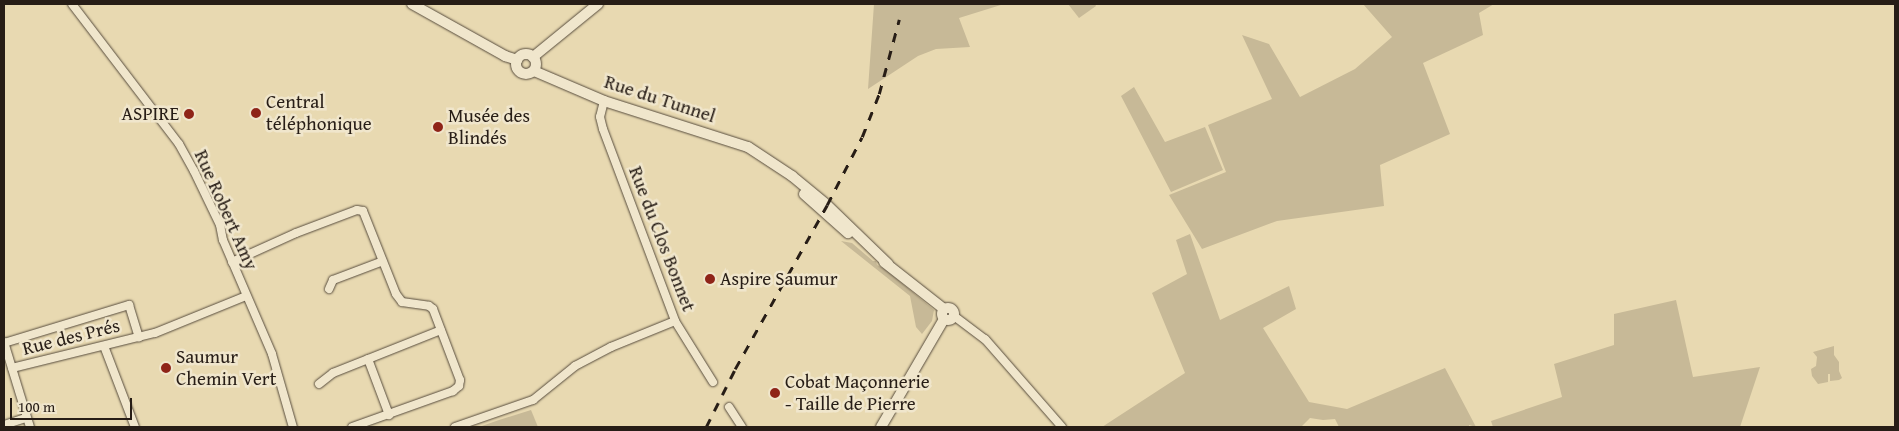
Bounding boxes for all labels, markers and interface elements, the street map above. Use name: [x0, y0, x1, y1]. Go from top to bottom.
street label: Rue du Tunnel: [602, 70, 718, 128]
place label: Central téléphonique: [266, 91, 372, 135]
place label: ASPIRE: [122, 103, 179, 125]
place label: Musée des Blindés: [448, 105, 530, 149]
marker: Central téléphonique: [250, 107, 262, 119]
marker: ASPIRE: [183, 108, 195, 120]
marker: Musée des Blindés: [432, 121, 444, 133]
street label: Rue Robert Amy: [189, 146, 263, 274]
street label: Rue du Clos Bonnet: [624, 163, 700, 315]
place label: Aspire Saumur: [720, 268, 837, 290]
marker: Aspire Saumur: [704, 273, 716, 285]
street label: Rue des Prés: [20, 314, 122, 360]
place label: Saumur Chemin Vert: [176, 346, 276, 390]
marker: Saumur Chemin Vert: [160, 362, 172, 374]
place label: Cobat Maçonnerie - Taille de Pierre: [785, 371, 930, 415]
marker: Cobat Maçonnerie - Taille de Pierre: [769, 387, 781, 399]
scale bar: [12, 388, 135, 420]
text: 100 m: [18, 396, 55, 417]

